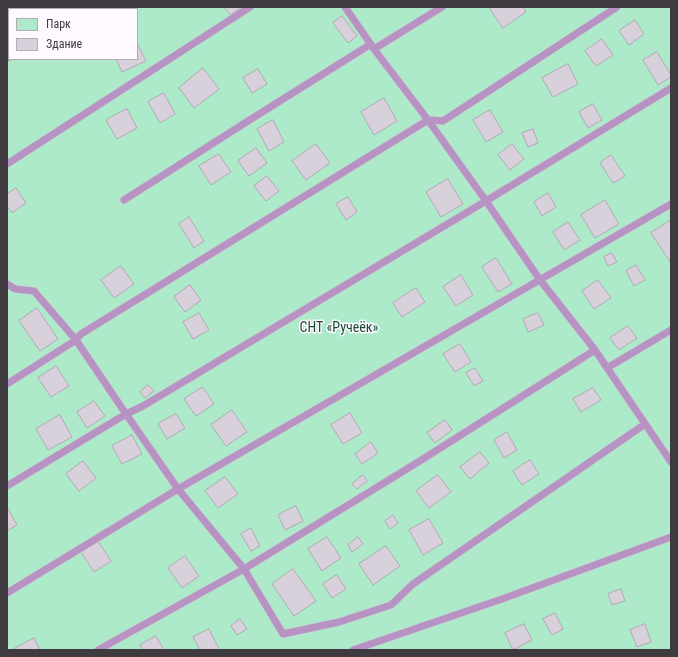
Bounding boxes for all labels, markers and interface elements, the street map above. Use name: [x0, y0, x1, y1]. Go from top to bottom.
legend: [8, 8, 138, 60]
text: Парк: [46, 17, 71, 31]
text: Здание: [46, 37, 82, 51]
park label: СНТ «Ручеёк»: [300, 320, 378, 336]

